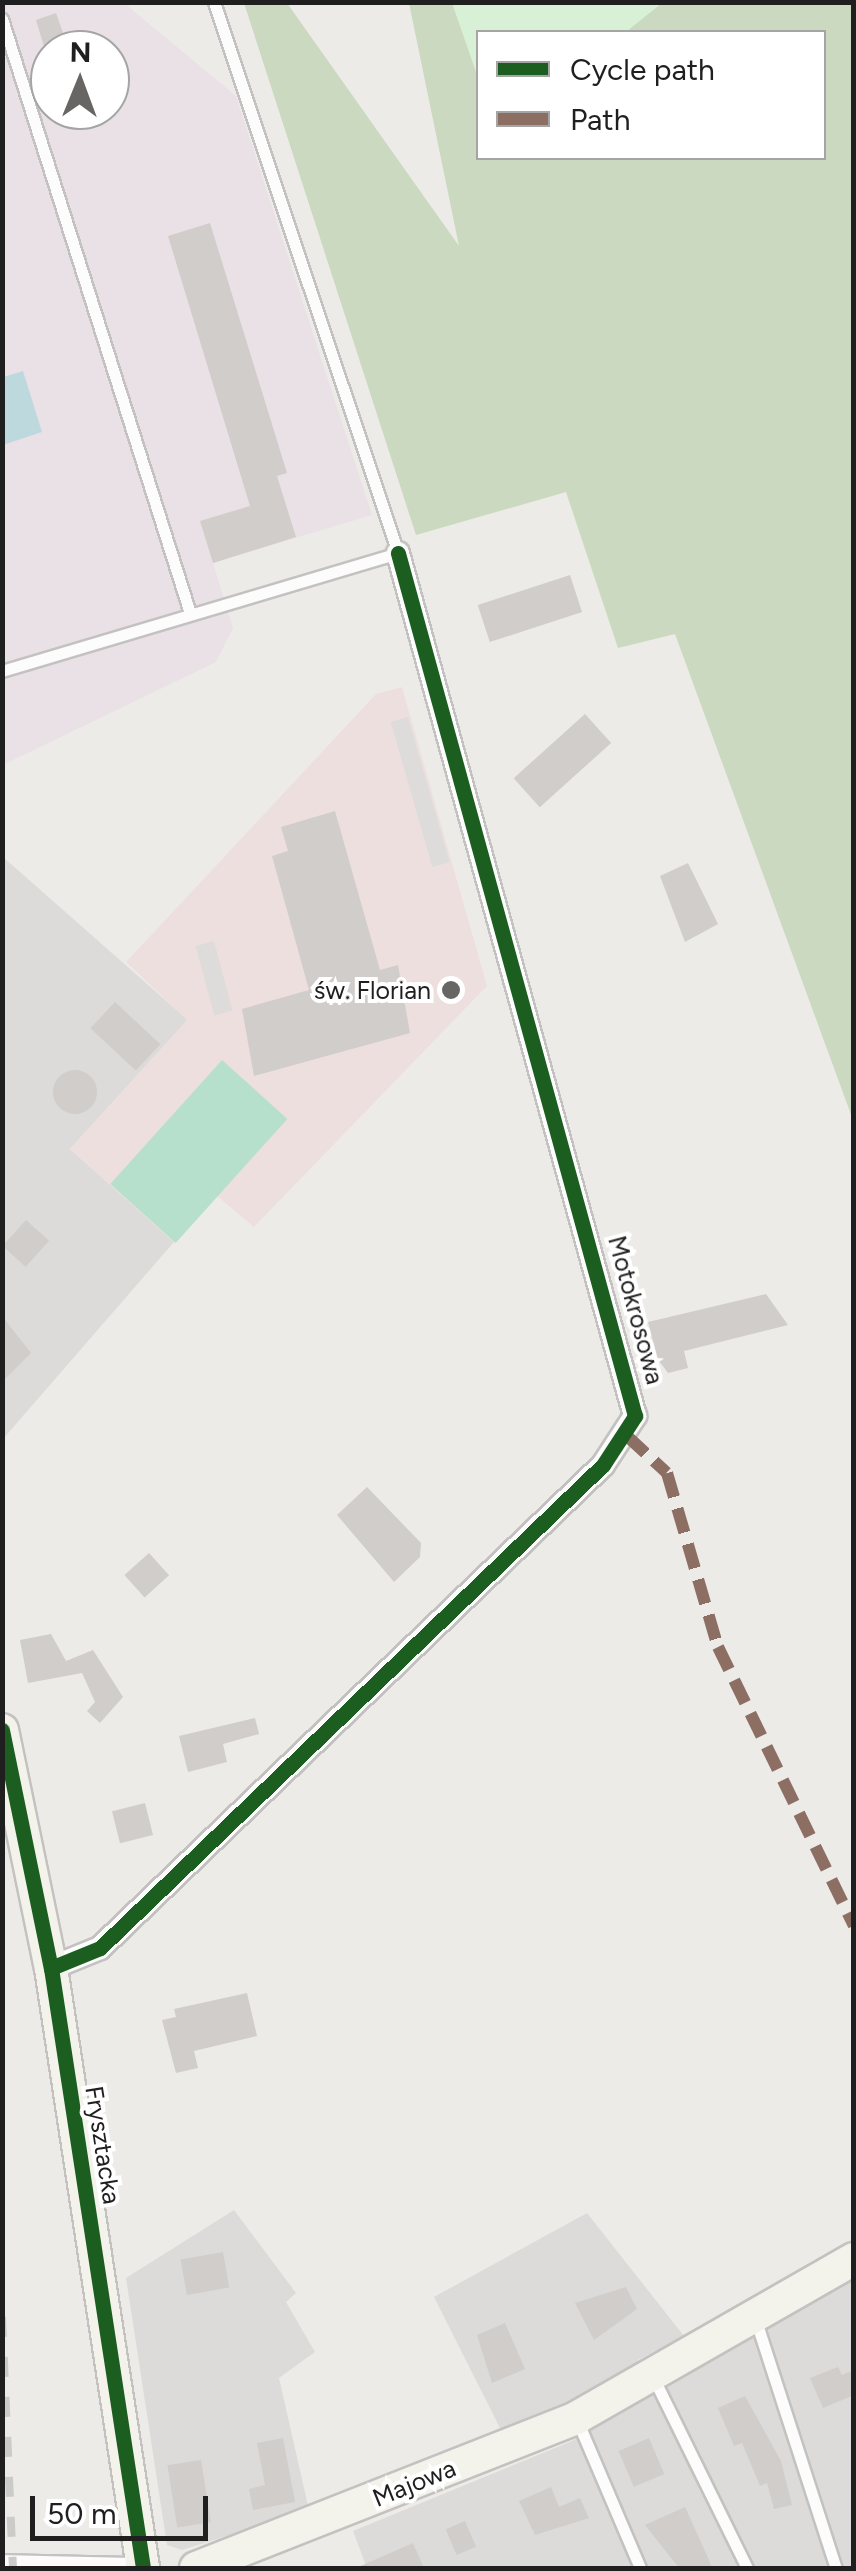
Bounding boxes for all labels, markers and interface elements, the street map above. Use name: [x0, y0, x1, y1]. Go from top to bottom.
north arrow: [30, 30, 130, 130]
legend: [476, 30, 826, 160]
text: N: [69, 35, 92, 69]
text: Cycle path: [570, 51, 715, 88]
text: Path: [570, 101, 630, 138]
place label: św. Florian: [314, 975, 431, 1005]
marker: św. Florian: [440, 979, 462, 1001]
street label: Motokrosowa: [602, 1232, 670, 1388]
street label: Frysztacka: [79, 2084, 127, 2206]
street label: Majowa: [368, 2453, 460, 2513]
scale bar: [35, 2476, 212, 2538]
text: 50 m: [47, 2495, 116, 2532]

